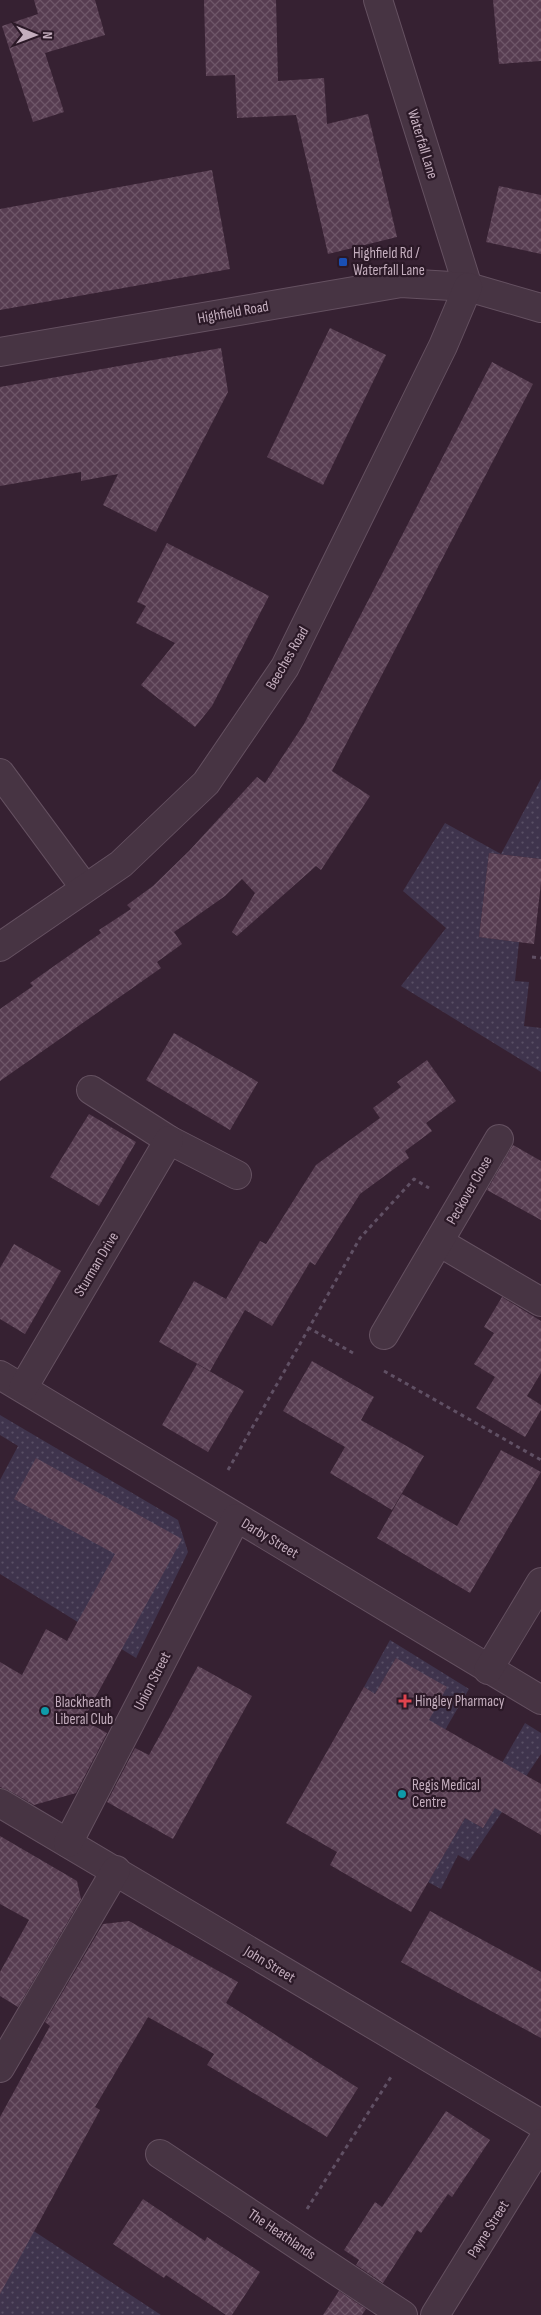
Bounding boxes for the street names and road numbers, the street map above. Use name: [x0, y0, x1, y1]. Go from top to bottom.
street label: Waterfall Lane: [403, 107, 442, 181]
street label: Highfield Road: [196, 297, 270, 328]
street label: Beeches Road: [262, 623, 313, 693]
street label: Peckover Close: [442, 1153, 497, 1228]
street label: Sturman Drive: [70, 1229, 123, 1300]
street label: Darby Street: [238, 1514, 302, 1563]
street label: Union Street: [130, 1648, 175, 1714]
street label: John Street: [240, 1941, 299, 1987]
street label: Payne Street: [463, 2197, 514, 2261]
street label: The Heathlands: [244, 2205, 319, 2264]

